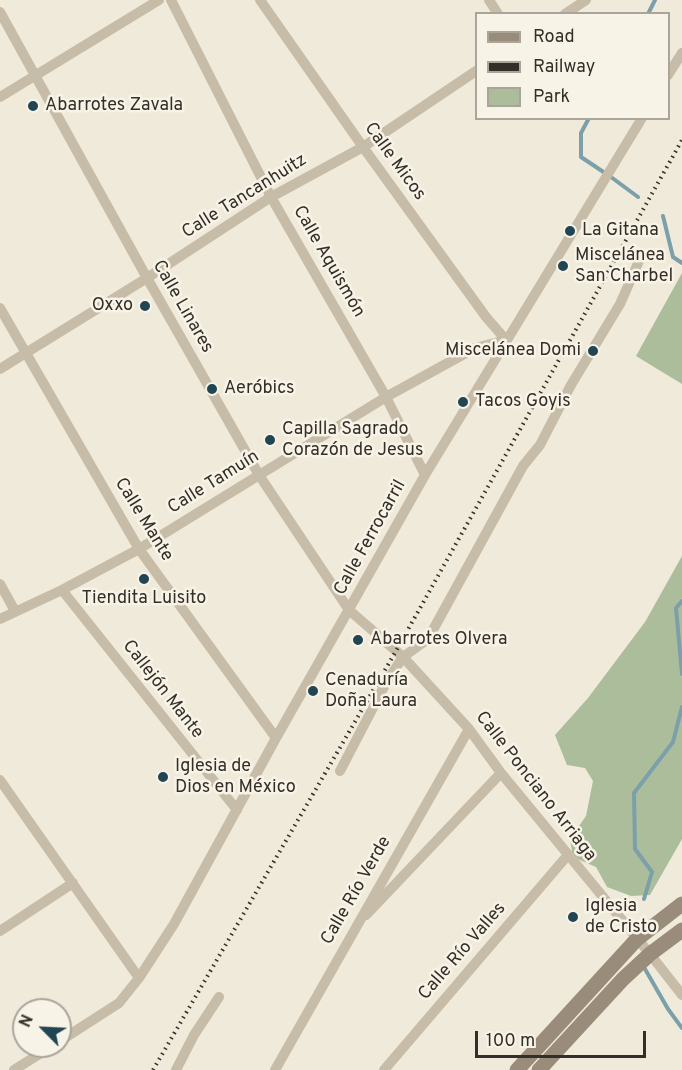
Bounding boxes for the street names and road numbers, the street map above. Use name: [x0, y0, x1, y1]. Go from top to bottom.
street label: Calle Micos: [359, 119, 429, 205]
street label: Calle Tancanhuitz: [179, 150, 311, 244]
street label: Calle Aquismón: [287, 202, 369, 322]
street label: Calle Linares: [147, 257, 217, 357]
street label: Calle Tamuín: [164, 446, 264, 520]
street label: Calle Mante: [109, 474, 177, 566]
street label: Calle Ferrocarril: [330, 477, 412, 599]
street label: Callejón Mante: [117, 636, 207, 744]
street label: Calle Ponciano Arriaga: [470, 708, 600, 866]
street label: Calle Río Verde: [317, 833, 397, 949]
street label: Calle Río Valles: [415, 899, 511, 1005]

